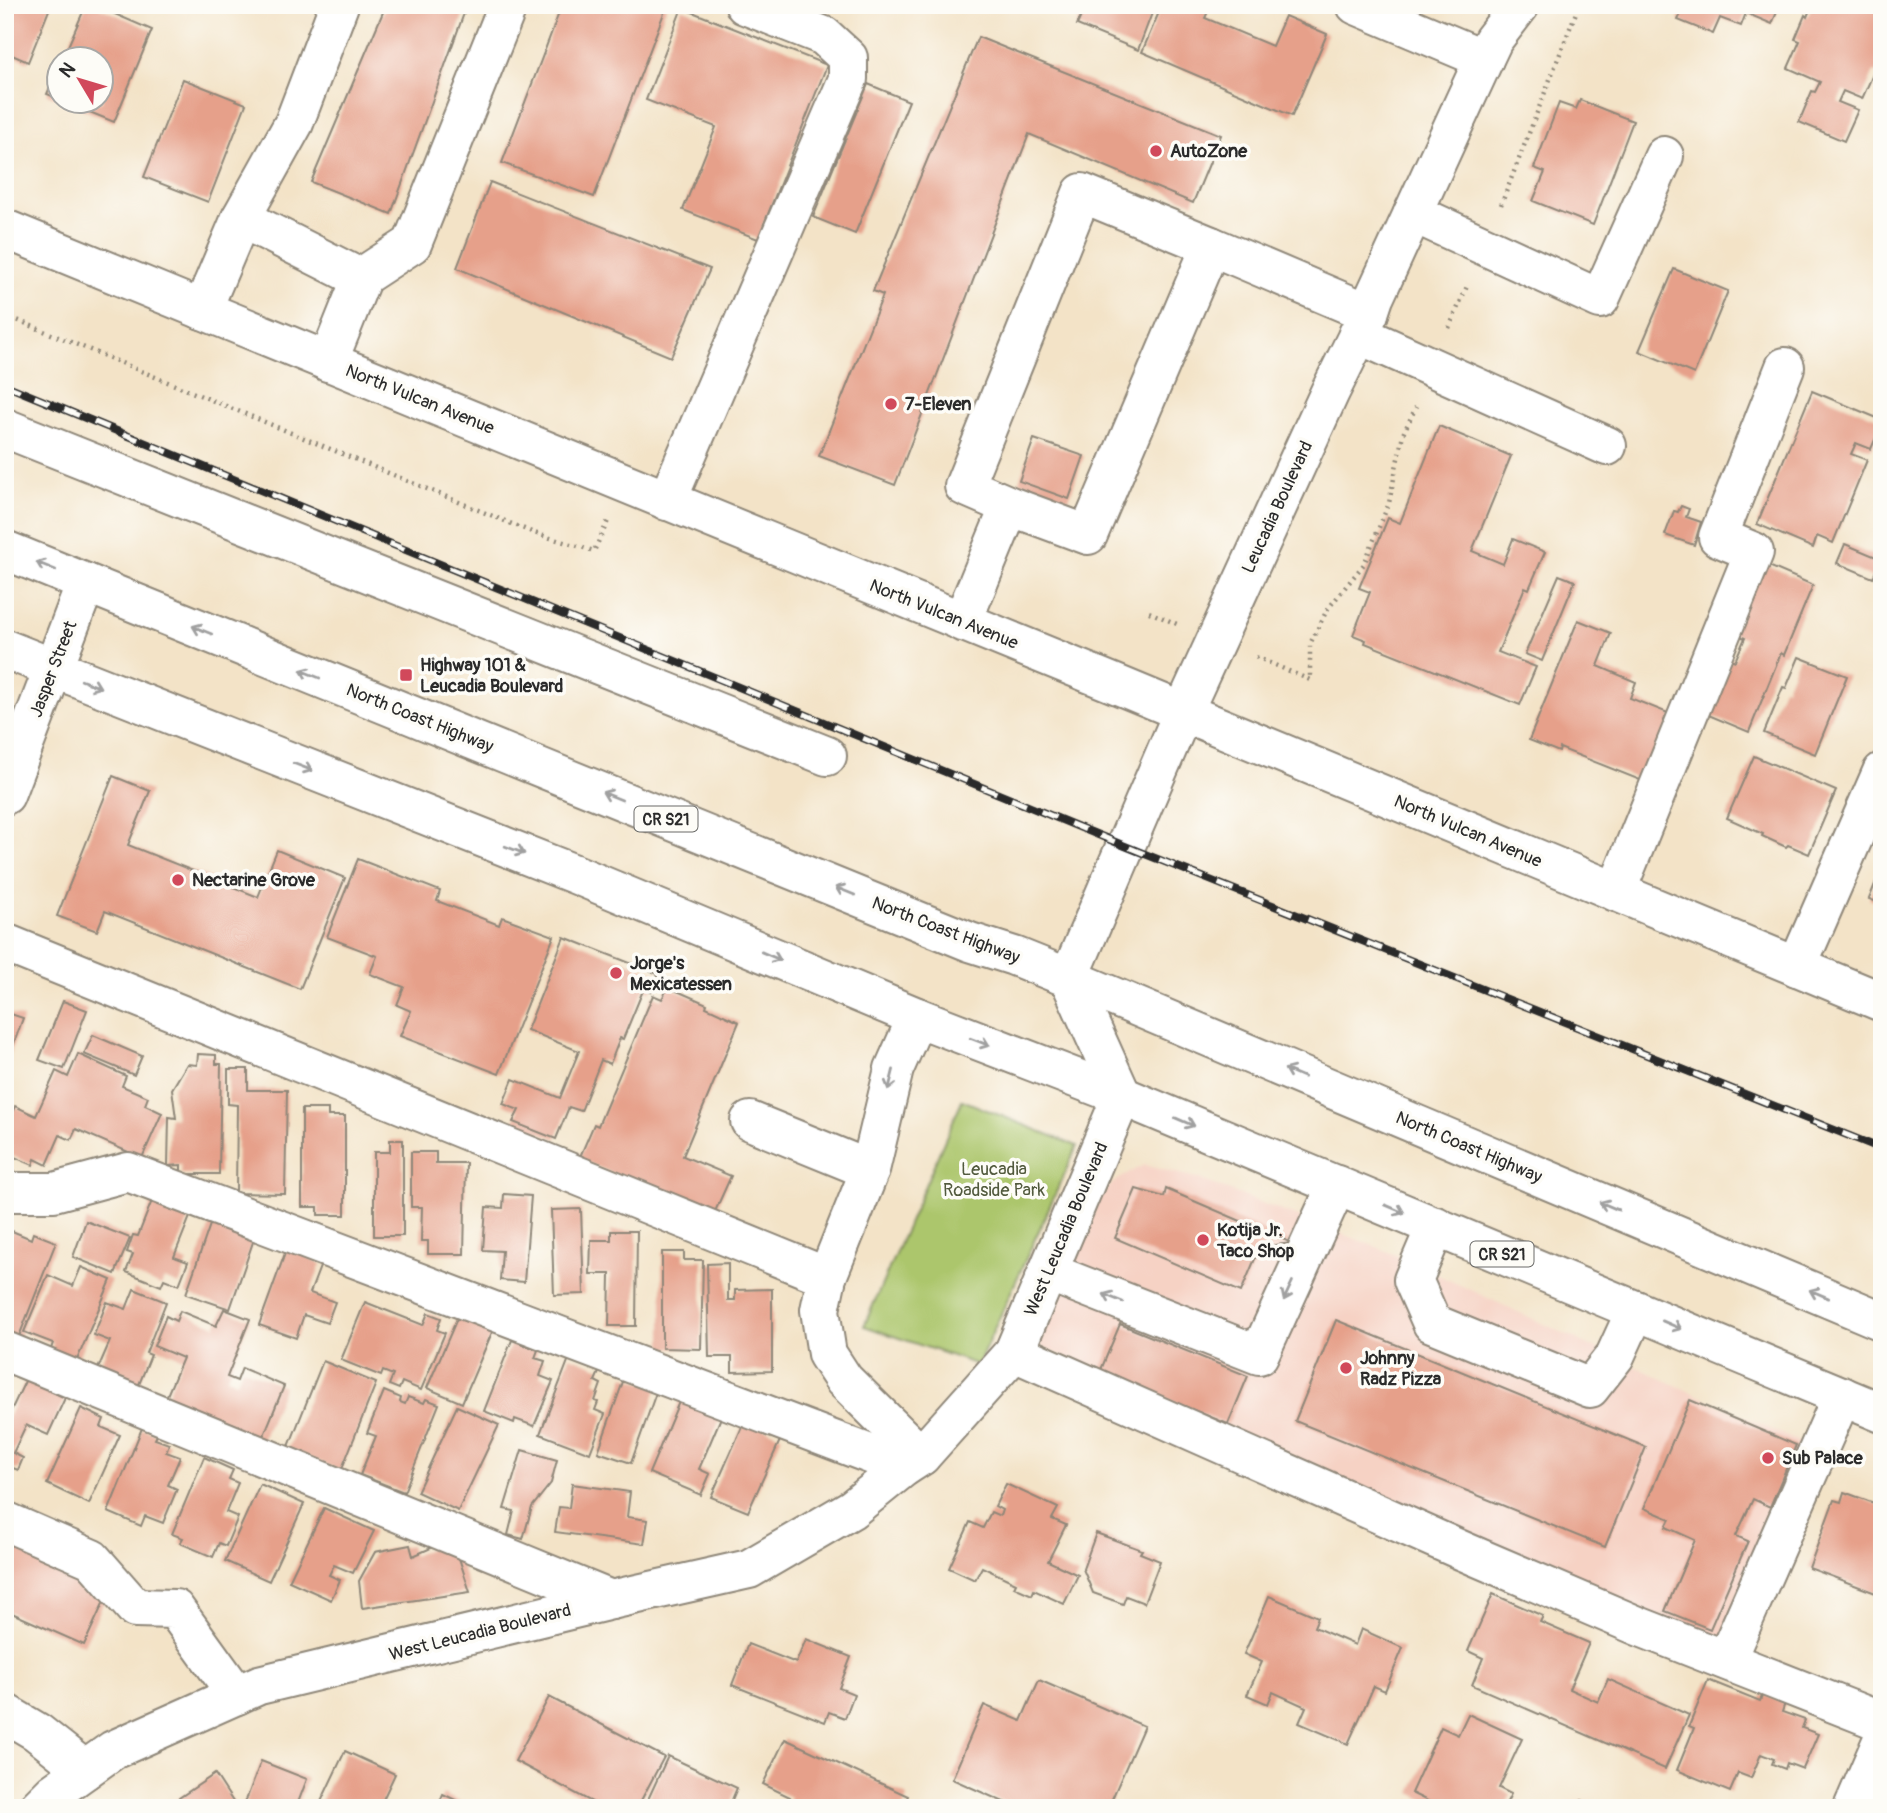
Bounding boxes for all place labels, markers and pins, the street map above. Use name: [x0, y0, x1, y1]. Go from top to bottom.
place label: AutoZone: [1170, 140, 1248, 163]
marker: AutoZone: [1148, 143, 1164, 159]
place label: 7-Eleven: [905, 393, 972, 416]
marker: 7-Eleven: [883, 396, 899, 412]
place label: Highway 101 & Leucadia Boulevard: [420, 654, 563, 698]
marker: Highway 101 & Leucadia Boulevard: [398, 667, 414, 683]
place label: Nectarine Grove: [192, 869, 316, 892]
marker: Nectarine Grove: [170, 872, 186, 888]
place label: Jorge's Mexicatessen: [630, 952, 732, 996]
marker: Jorge's Mexicatessen: [608, 965, 624, 981]
place label: Kotija Jr. Taco Shop: [1216, 1219, 1295, 1263]
marker: Kotija Jr. Taco Shop: [1195, 1232, 1211, 1248]
place label: Johnny Radz Pizza: [1360, 1347, 1442, 1391]
marker: Johnny Radz Pizza: [1338, 1360, 1354, 1376]
place label: Sub Palace: [1782, 1447, 1864, 1470]
marker: Sub Palace: [1760, 1450, 1776, 1466]

